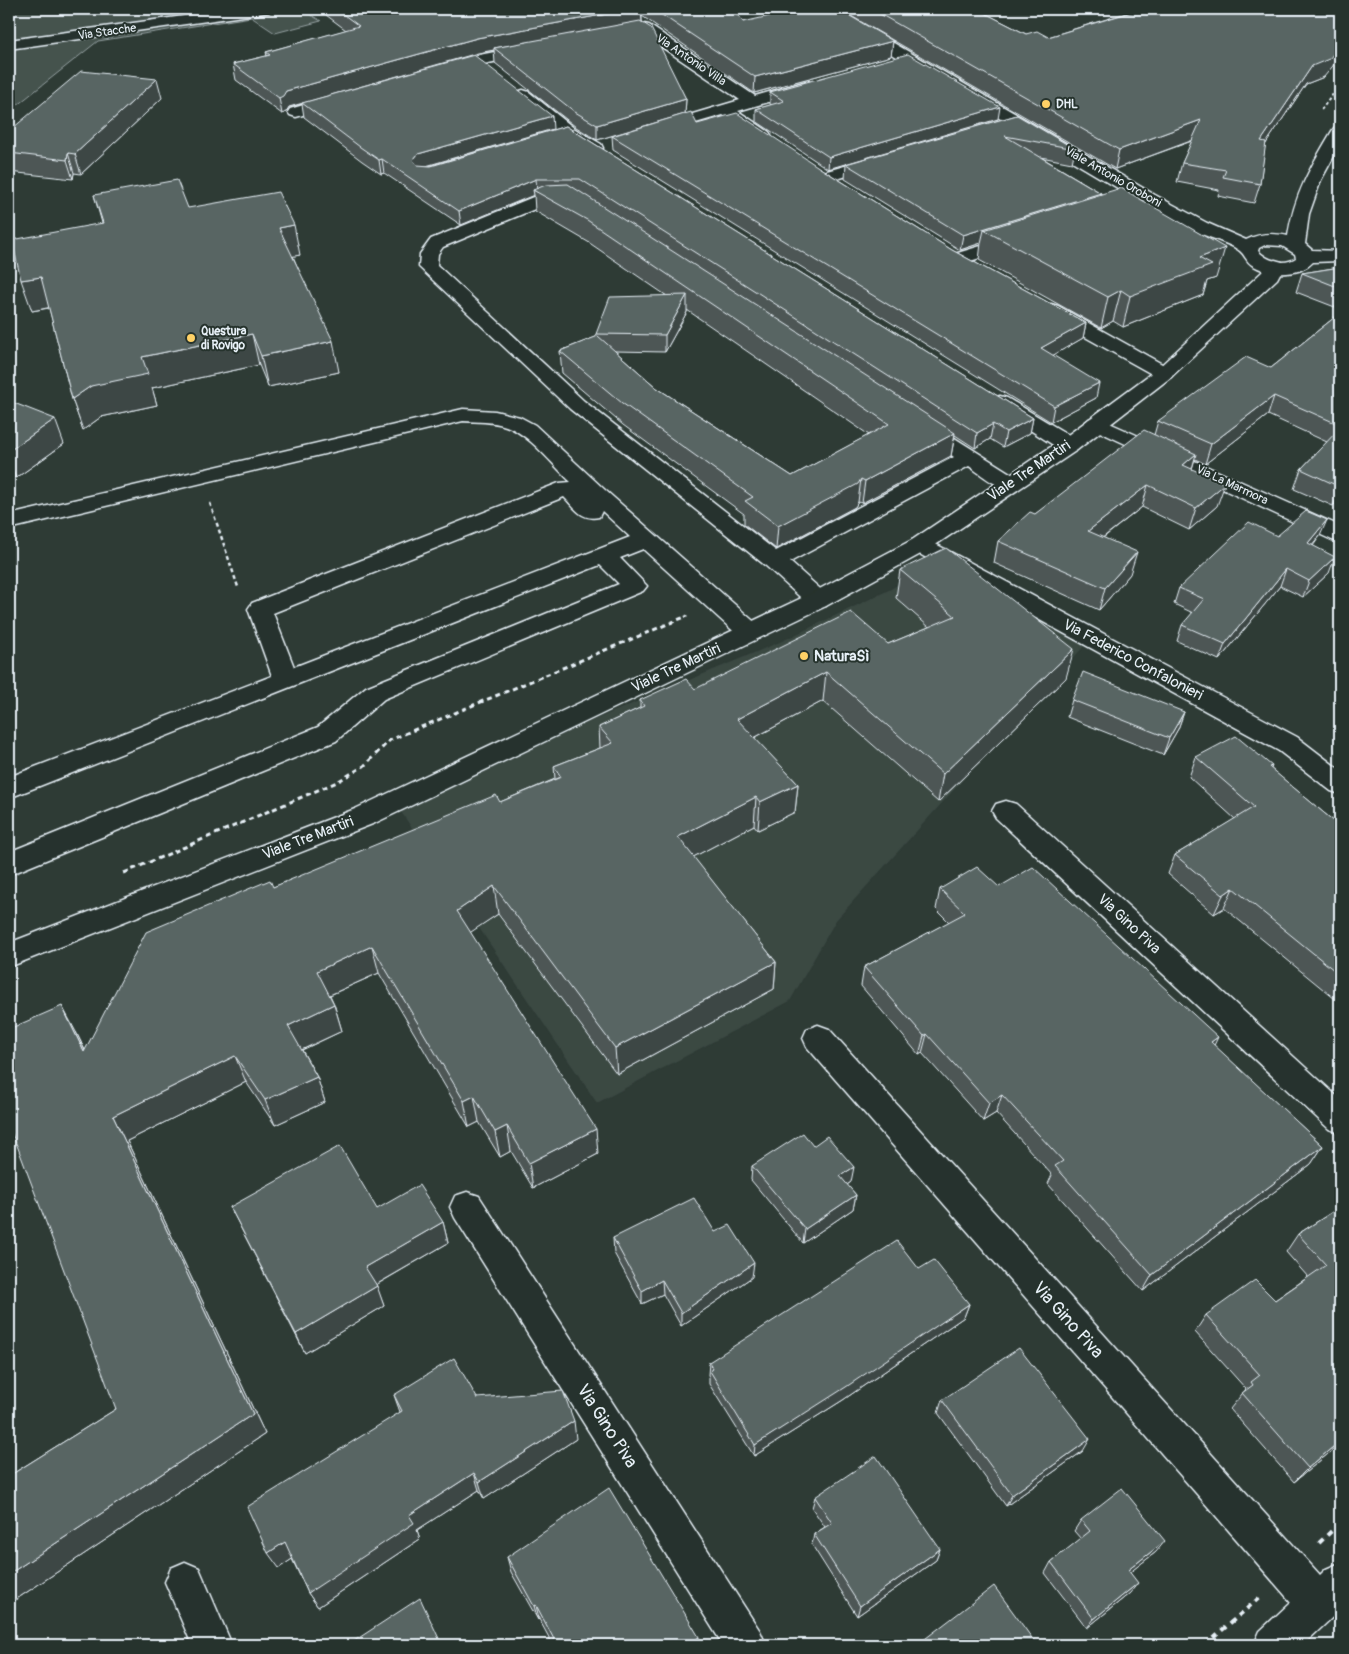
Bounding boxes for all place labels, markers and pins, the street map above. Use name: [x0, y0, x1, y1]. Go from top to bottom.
place label: DHL: [1056, 97, 1078, 112]
marker: DHL: [1040, 98, 1052, 110]
place label: Questura di Rovigo: [201, 324, 247, 353]
marker: Questura di Rovigo: [185, 332, 197, 344]
place label: NaturaSì: [814, 647, 869, 666]
marker: NaturaSì: [798, 650, 810, 662]

